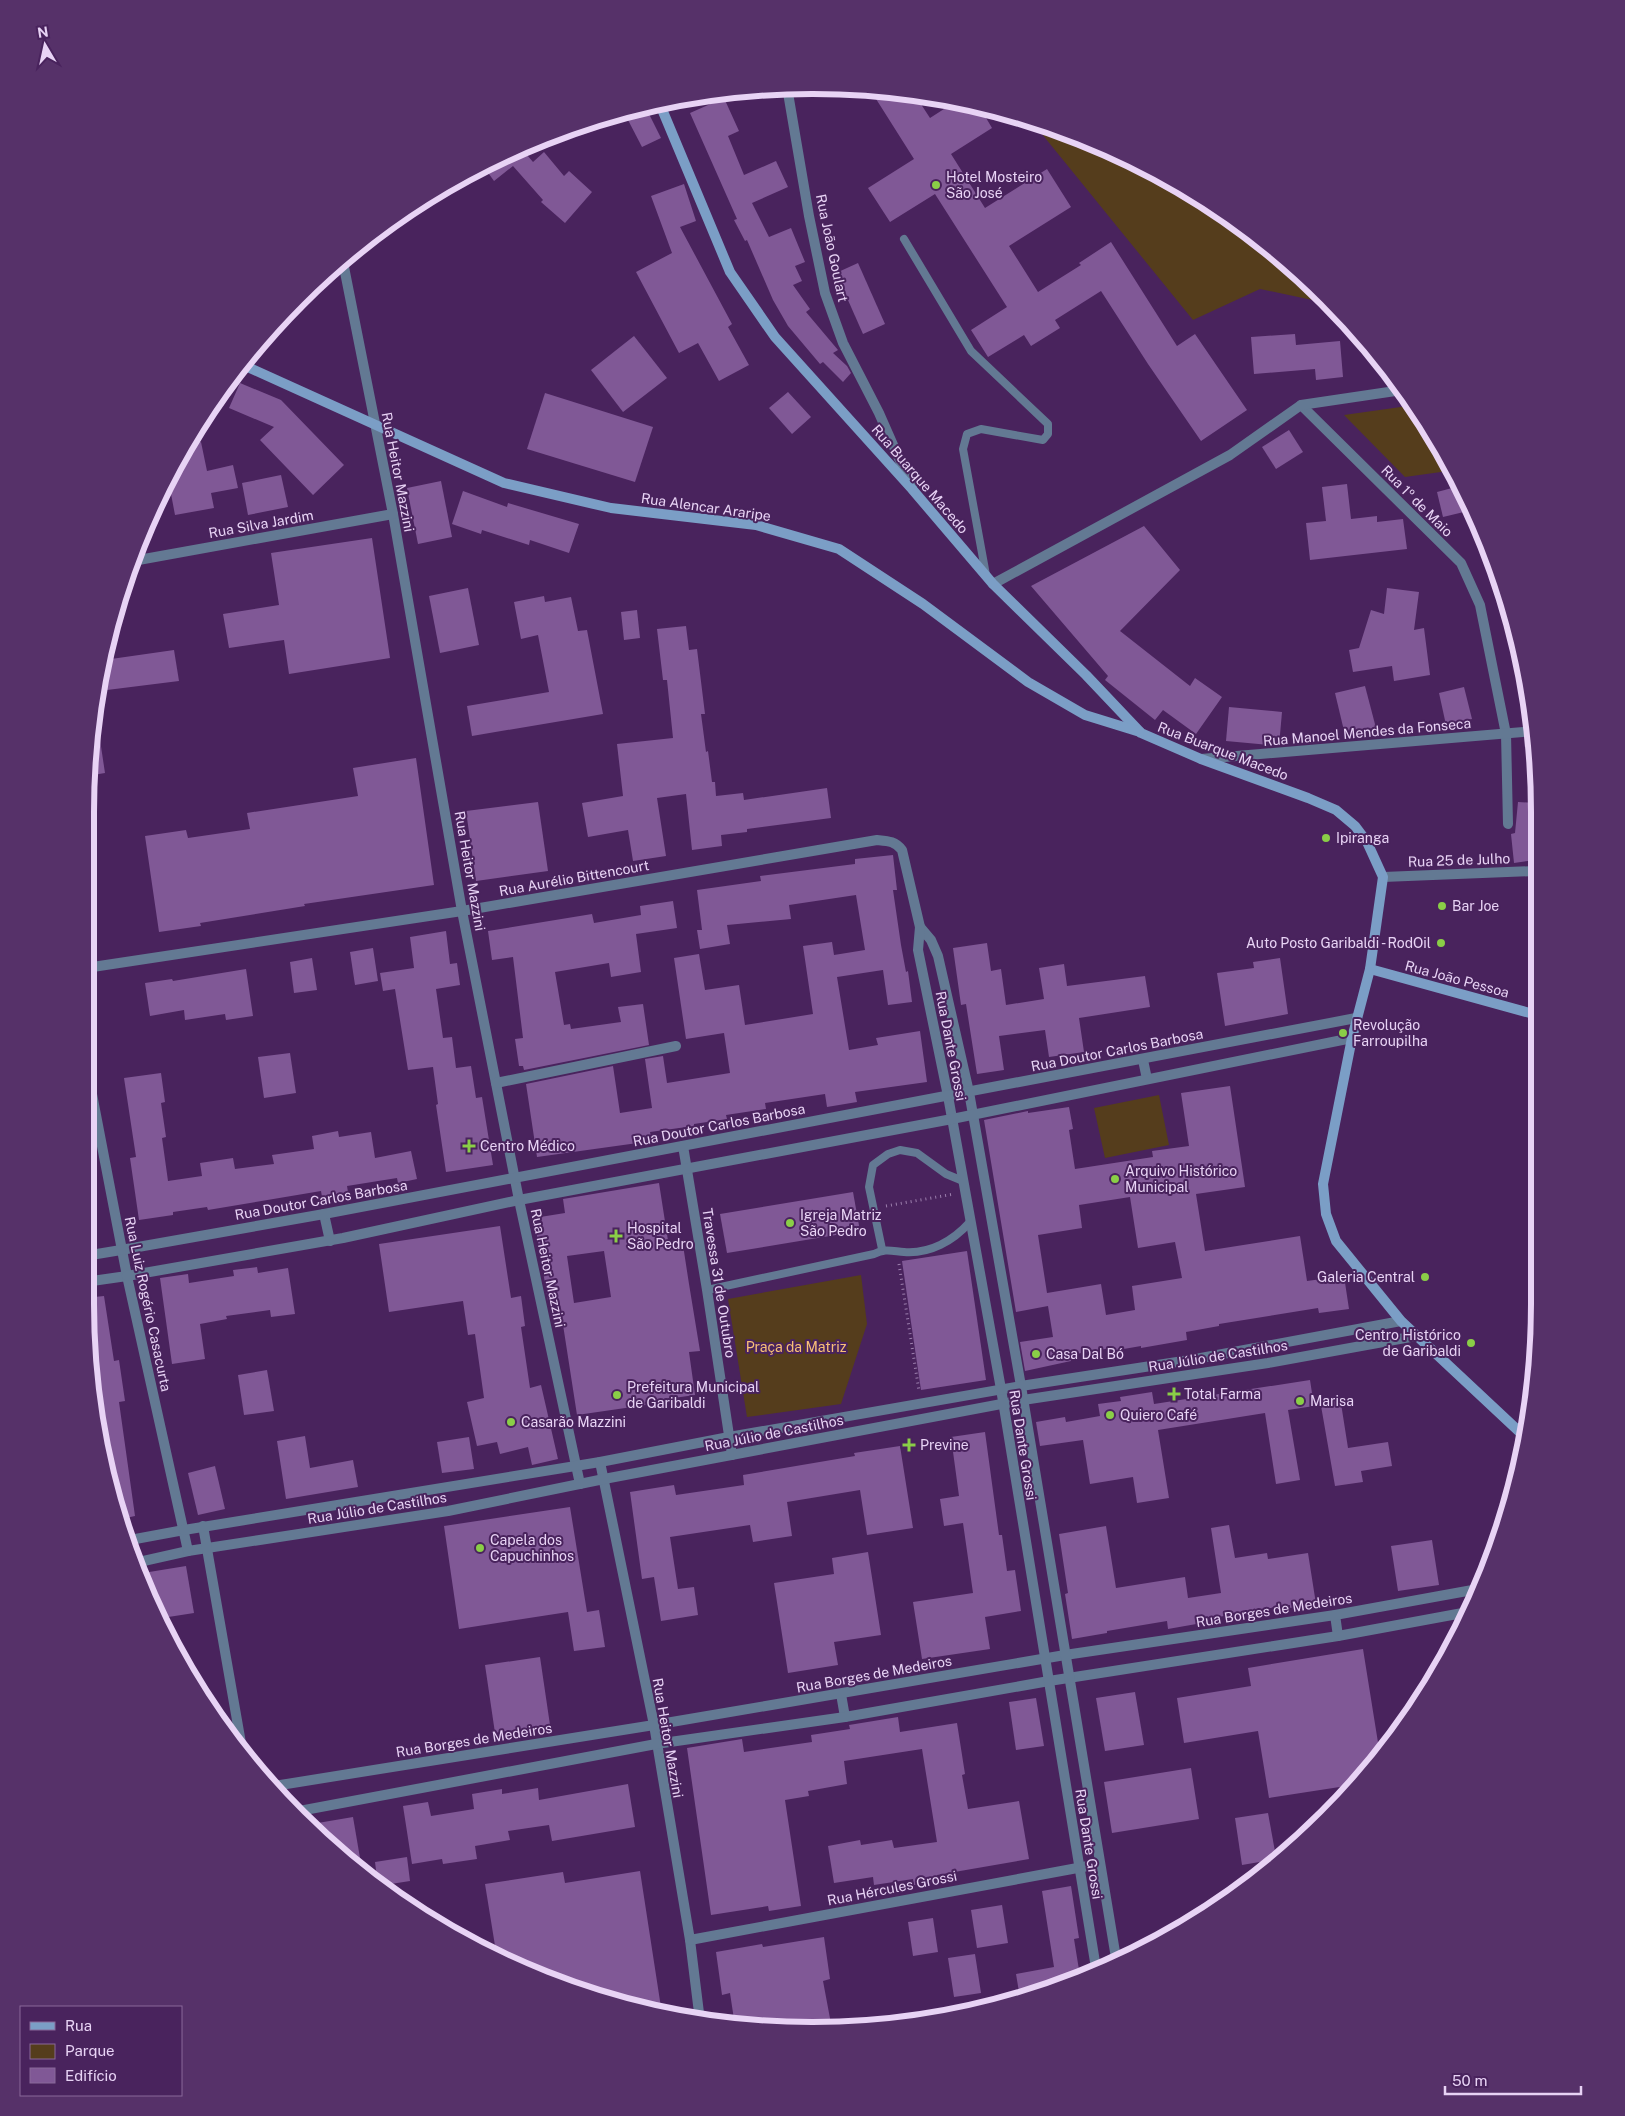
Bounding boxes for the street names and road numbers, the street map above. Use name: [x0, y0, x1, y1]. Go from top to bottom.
street label: Rua João Goulart: [813, 193, 851, 303]
street label: Rua Heitor Mazzini: [379, 411, 417, 533]
street label: Rua Buarque Macedo: [868, 421, 972, 537]
street label: Rua 1º de Maio: [1378, 462, 1456, 540]
street label: Rua Alencar Araripe: [640, 490, 772, 524]
street label: Rua Silva Jardim: [207, 507, 315, 541]
street label: Rua Manoel Mendes da Fonseca: [1262, 715, 1472, 749]
street label: Rua Buarque Macedo: [1155, 719, 1291, 783]
street label: Rua Heitor Mazzini: [452, 810, 488, 932]
street label: Rua 25 de Julho: [1407, 850, 1511, 870]
street label: Rua Aurélio Bittencourt: [498, 857, 650, 899]
street label: Rua João Pessoa: [1403, 957, 1511, 1001]
street label: Rua Dante Grossi: [933, 990, 969, 1102]
street label: Rua Doutor Carlos Barbosa: [1030, 1025, 1204, 1075]
street label: Rua Doutor Carlos Barbosa: [632, 1100, 806, 1150]
street label: Rua Doutor Carlos Barbosa: [233, 1177, 409, 1223]
street label: Rua Heitor Mazzini: [528, 1207, 568, 1329]
street label: Travessa 31 de Outubro: [699, 1207, 739, 1359]
street label: Rua Luiz Rogério Casacurta: [122, 1215, 174, 1393]
street label: Rua Júlio de Castilhos: [1147, 1337, 1289, 1375]
street label: Rua Dante Grossi: [1006, 1389, 1040, 1501]
street label: Rua Júlio de Castilhos: [703, 1412, 845, 1454]
street label: Rua Júlio de Castilhos: [306, 1489, 448, 1527]
street label: Rua Borges de Medeiros: [1195, 1590, 1353, 1630]
street label: Rua Borges de Medeiros: [795, 1652, 953, 1696]
street label: Rua Heitor Mazzini: [650, 1677, 686, 1799]
street label: Rua Borges de Medeiros: [395, 1720, 553, 1760]
street label: Rua Dante Grossi: [1072, 1788, 1106, 1900]
street label: Rua Hércules Grossi: [826, 1868, 958, 1908]

